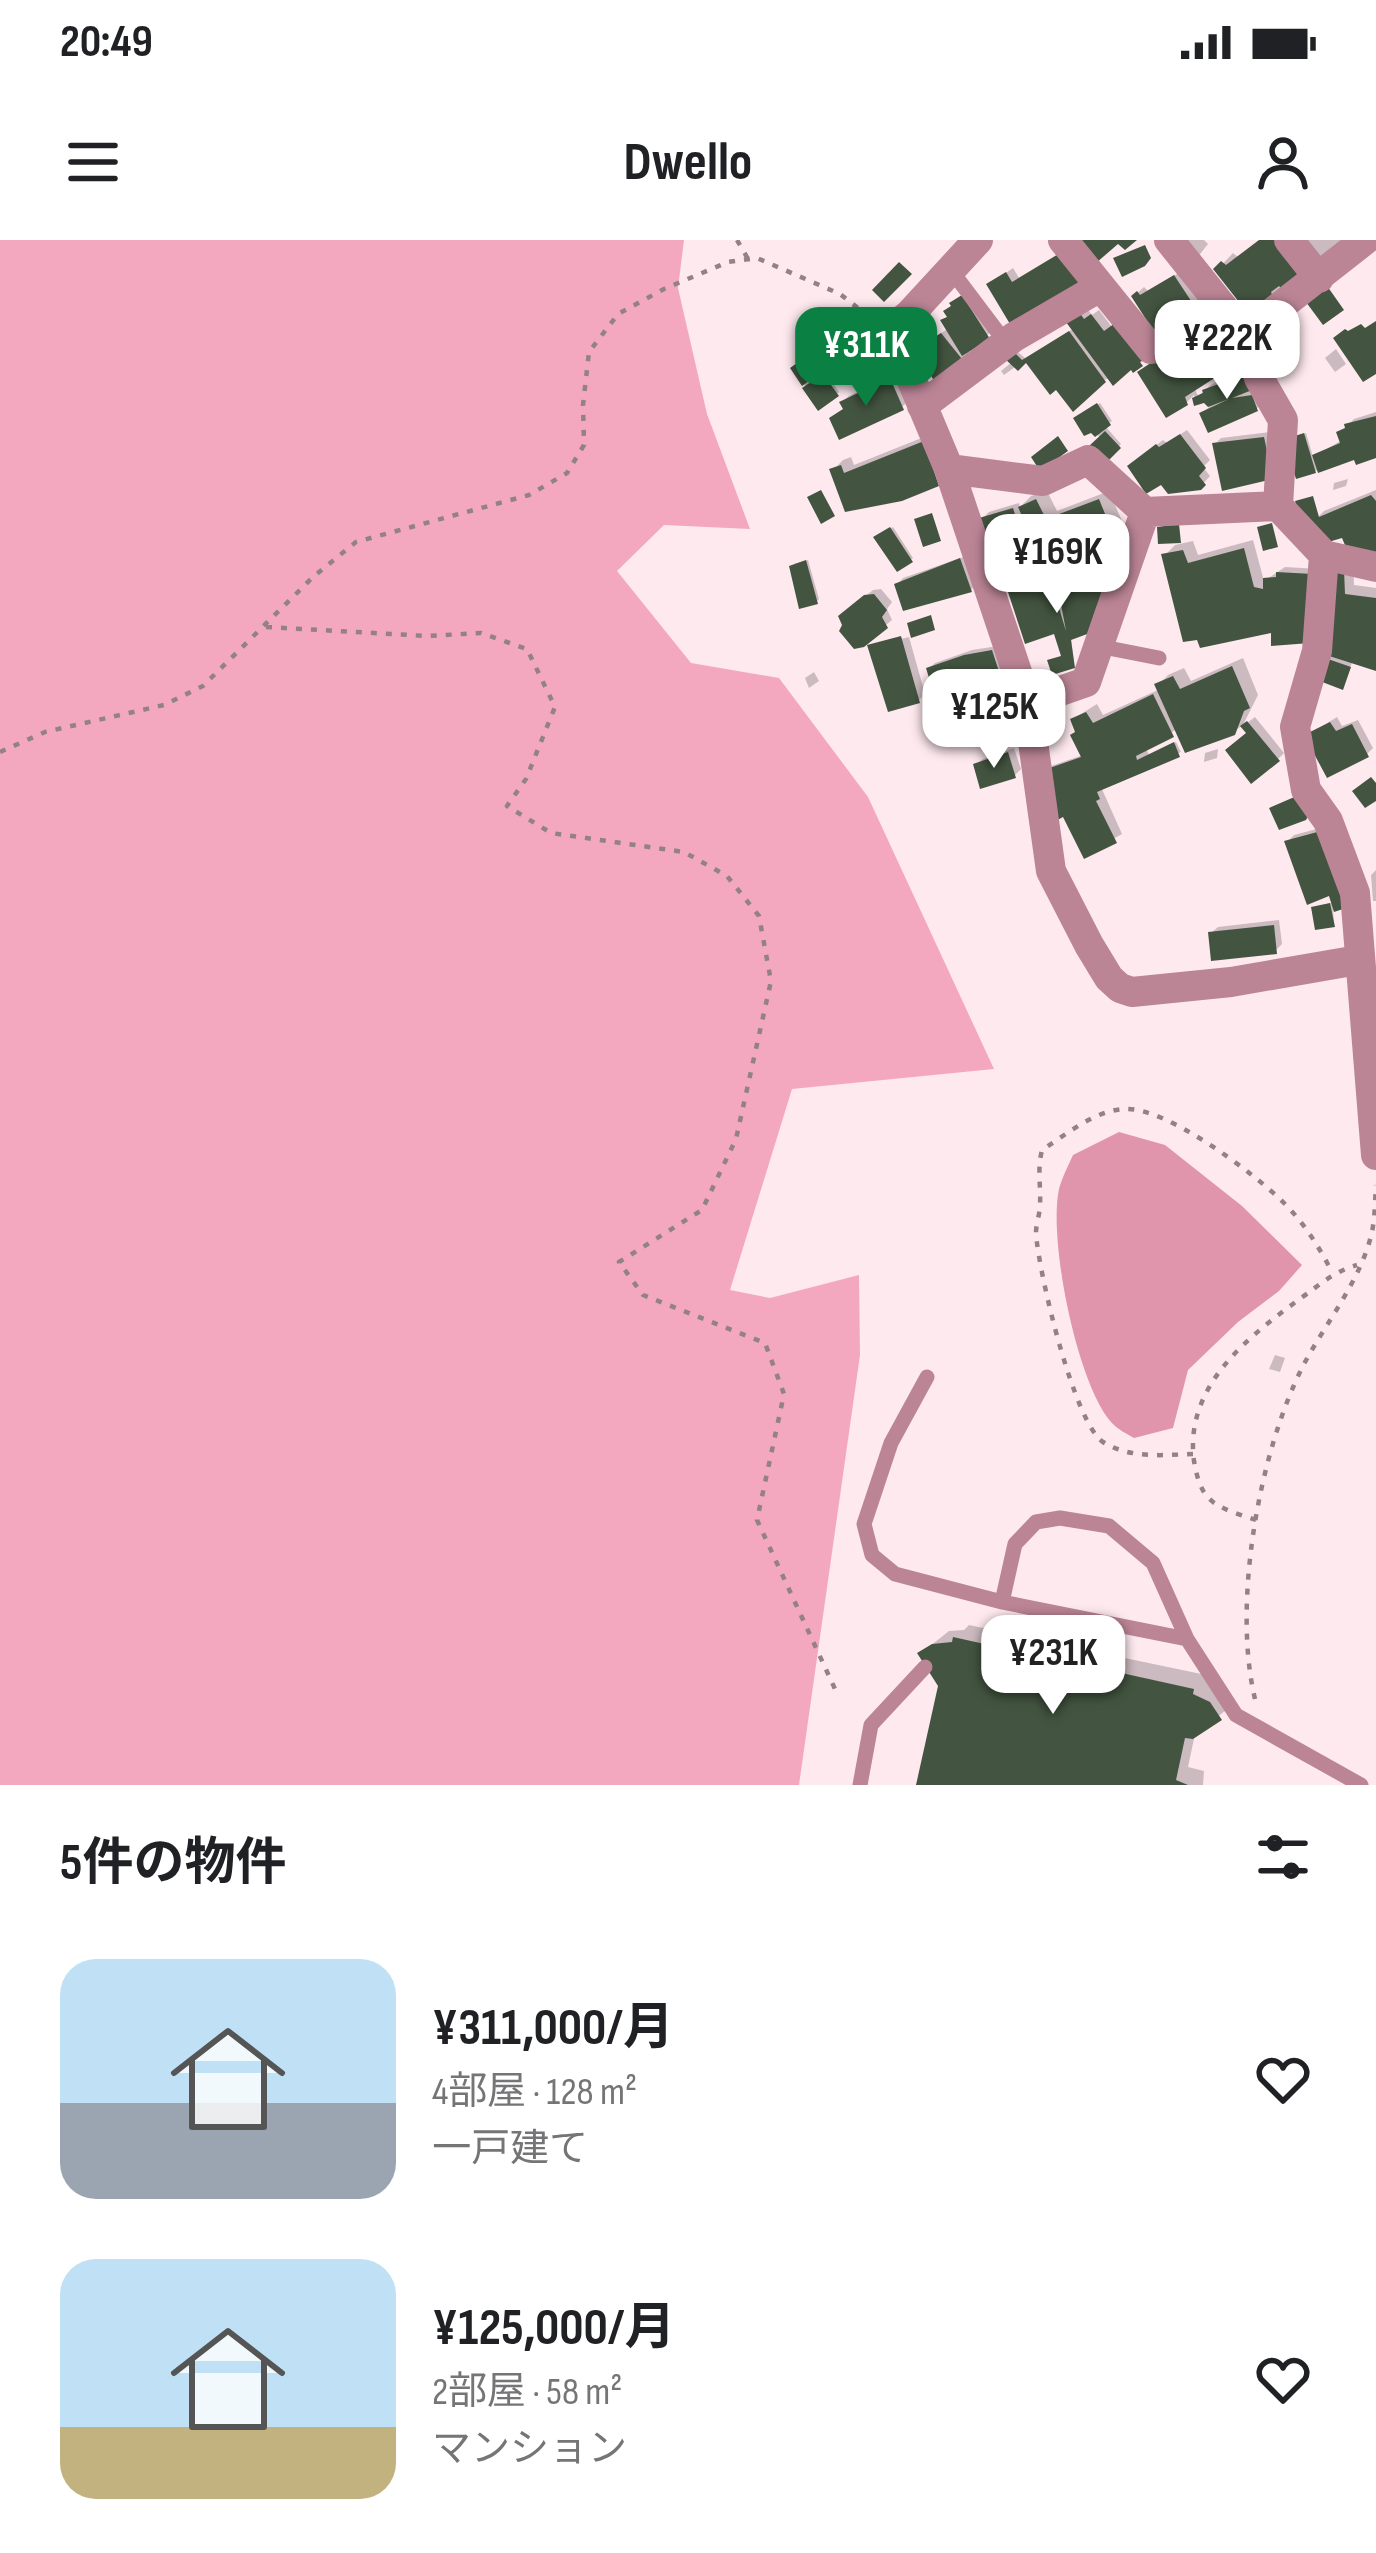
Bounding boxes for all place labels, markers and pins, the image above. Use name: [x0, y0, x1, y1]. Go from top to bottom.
pin: ¥222K: [1143, 300, 1311, 402]
pin: ¥311K: [782, 307, 950, 409]
pin: ¥169K: [973, 514, 1141, 616]
pin: ¥125K: [910, 669, 1078, 771]
pin: ¥231K: [969, 1615, 1137, 1717]

